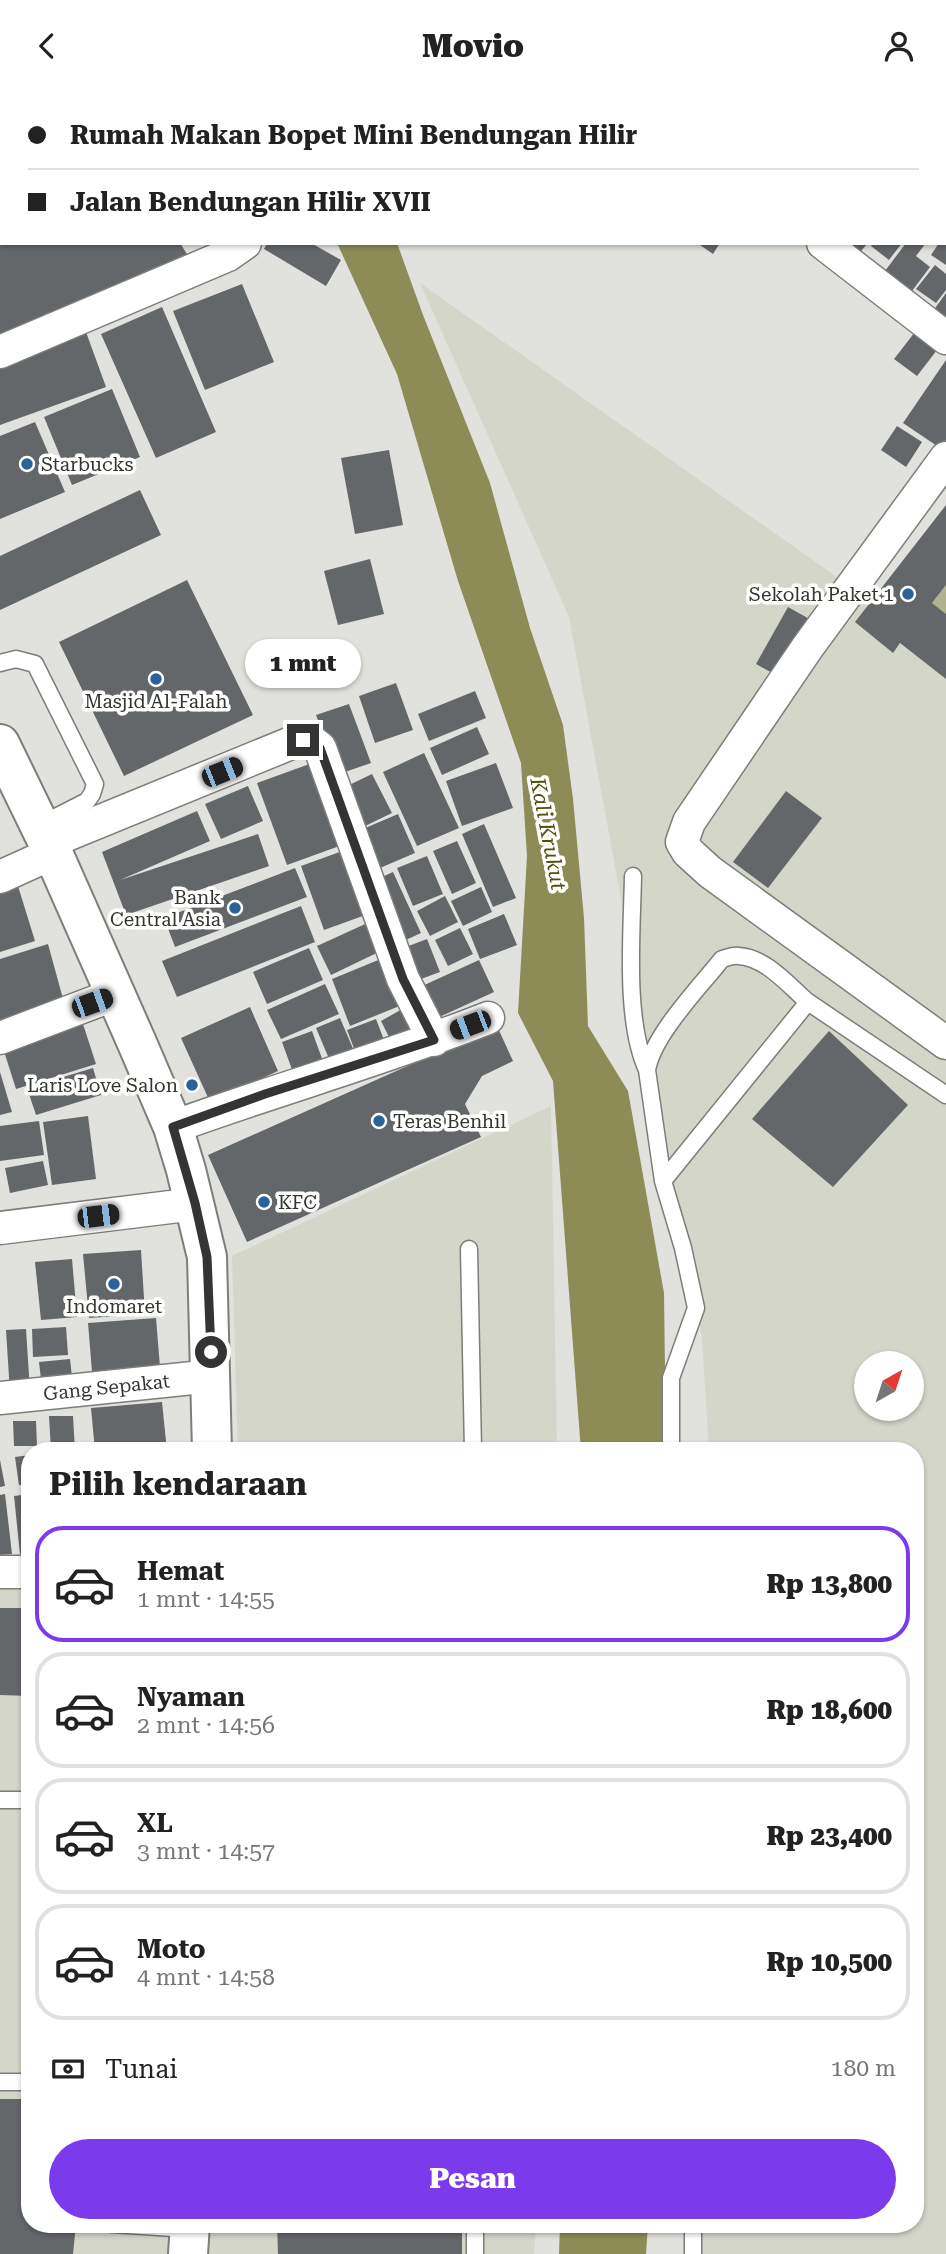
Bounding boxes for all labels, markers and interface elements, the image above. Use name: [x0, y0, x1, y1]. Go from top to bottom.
icon: back: [28, 27, 66, 65]
text: Movio: [422, 27, 524, 65]
icon: person: [880, 27, 918, 65]
text: Rumah Makan Bopet Mini Bendungan Hilir: [70, 120, 637, 150]
text: Jalan Bendungan Hilir XVII: [70, 187, 431, 217]
place label: Starbucks: [41, 453, 133, 476]
marker: Starbucks: [19, 456, 35, 472]
place label: Sekolah Paket 1: [749, 583, 894, 606]
marker: Sekolah Paket 1: [900, 586, 916, 602]
callout: 1 mnt: [245, 639, 361, 687]
text: 1 mnt: [270, 650, 336, 677]
marker: Masjid Al-Falah: [148, 671, 164, 687]
place label: Masjid Al-Falah: [85, 690, 227, 713]
route end: [287, 724, 319, 756]
car: [199, 754, 246, 790]
water label: Kali Krukut: [525, 775, 571, 893]
place label: Bank Central Asia: [110, 886, 222, 931]
marker: Bank Central Asia: [227, 900, 243, 916]
car: [69, 986, 116, 1020]
car: [447, 1008, 494, 1042]
place label: Laris Love Salon: [27, 1074, 178, 1097]
marker: Laris Love Salon: [184, 1077, 200, 1093]
place label: Teras Benhil: [393, 1110, 506, 1133]
marker: Teras Benhil: [371, 1113, 387, 1129]
place label: KFC: [278, 1191, 317, 1214]
marker: KFC: [256, 1194, 272, 1210]
car: [76, 1203, 121, 1229]
marker: Indomaret: [106, 1276, 122, 1292]
place label: Indomaret: [66, 1295, 162, 1318]
route start: [195, 1336, 227, 1368]
north arrow: [854, 1351, 924, 1421]
map controls: [854, 1351, 924, 1421]
street label: Gang Sepakat: [42, 1369, 171, 1405]
text: Pilih kendaraan: [49, 1465, 307, 1503]
icon: car: [53, 1553, 116, 1616]
text: Hemat: [137, 1556, 224, 1586]
text: Rp 13,800: [766, 1569, 892, 1599]
text: 1 mnt · 14:55: [137, 1586, 275, 1613]
icon: car: [53, 1679, 116, 1742]
text: Nyaman: [137, 1682, 245, 1712]
text: Rp 18,600: [766, 1695, 892, 1725]
text: 2 mnt · 14:56: [137, 1712, 275, 1739]
icon: car: [53, 1805, 116, 1868]
text: XL: [137, 1808, 173, 1838]
text: Rp 23,400: [766, 1821, 892, 1851]
text: 3 mnt · 14:57: [137, 1838, 275, 1865]
icon: car: [53, 1931, 116, 1994]
text: Moto: [137, 1934, 206, 1964]
text: Rp 10,500: [766, 1947, 892, 1977]
text: 4 mnt · 14:58: [137, 1964, 275, 1991]
icon: cash: [49, 2050, 87, 2088]
text: Tunai: [105, 2054, 178, 2084]
text: 180 m: [831, 2055, 896, 2082]
button: Pesan: [49, 2139, 896, 2219]

